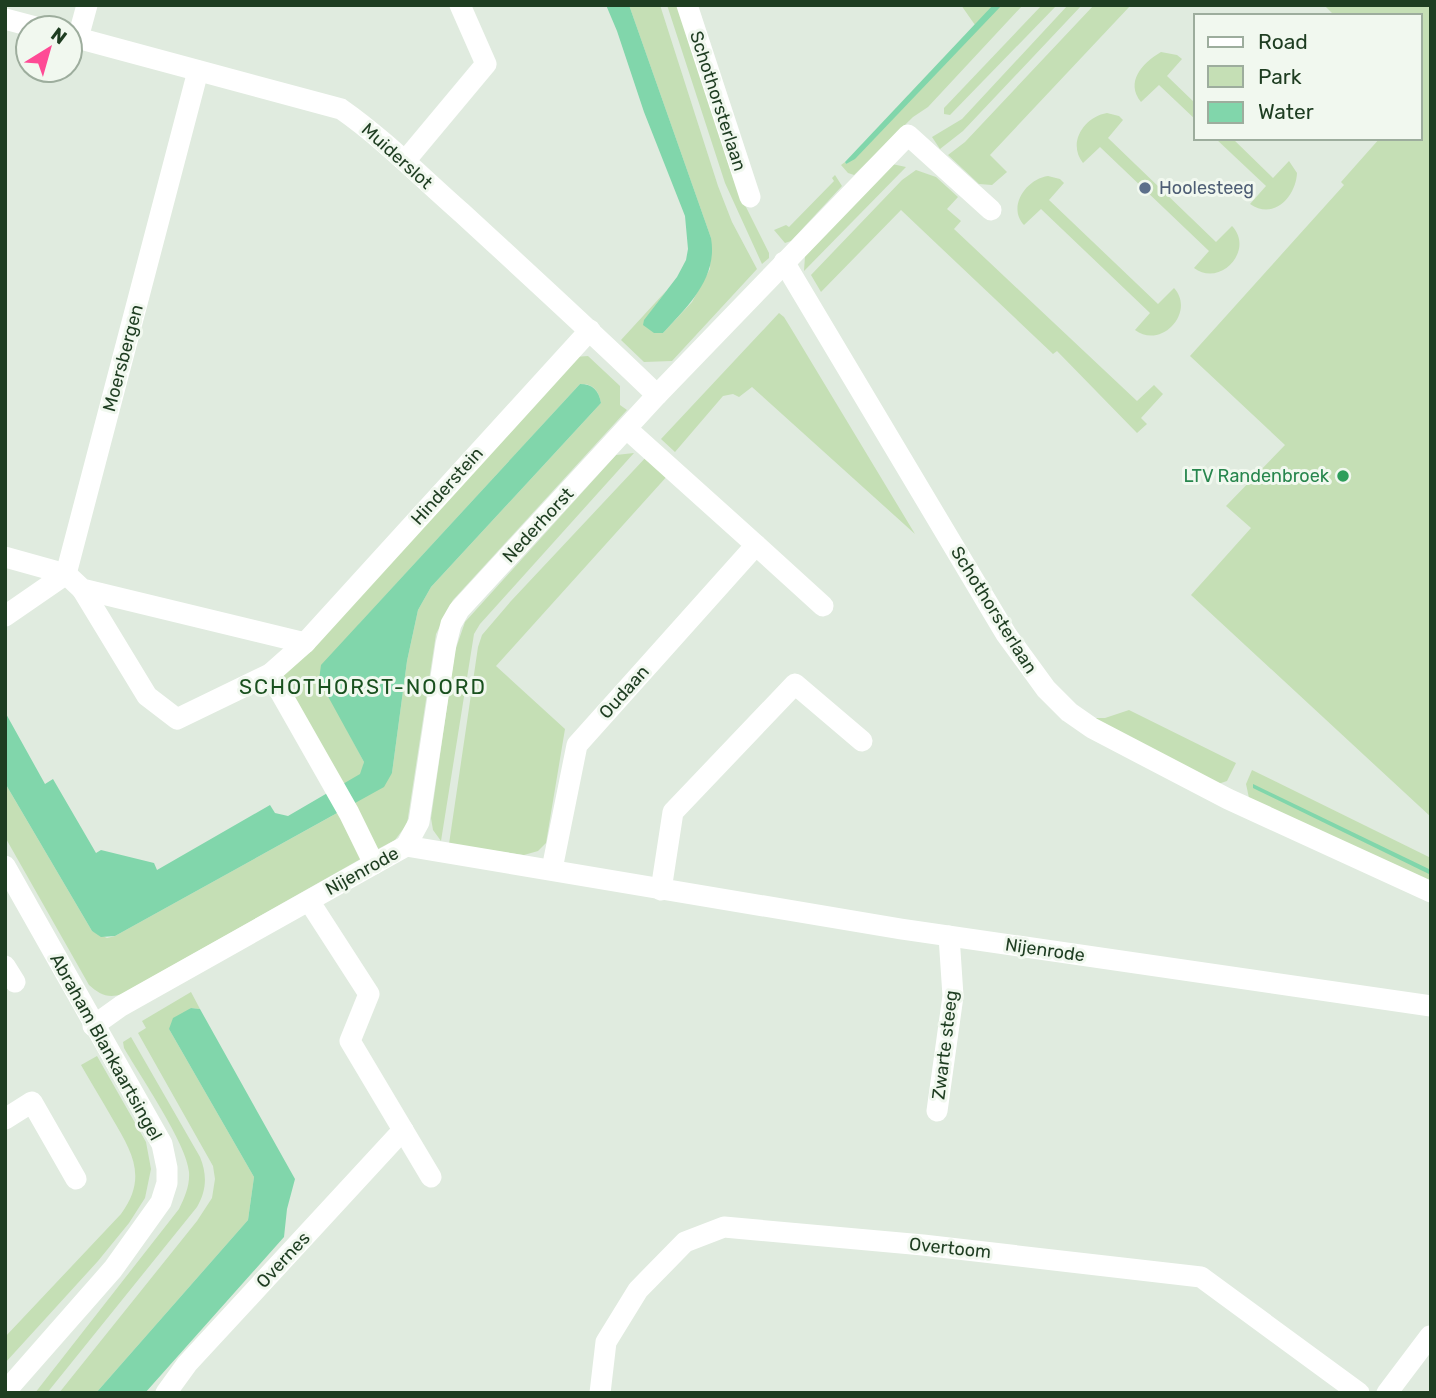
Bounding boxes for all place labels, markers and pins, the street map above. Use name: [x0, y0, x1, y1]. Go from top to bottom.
place label: Hoolesteeg: [1159, 177, 1254, 199]
marker: Hoolesteeg: [1137, 180, 1153, 196]
place label: LTV Randenbroek: [1183, 465, 1330, 487]
marker: LTV Randenbroek: [1335, 468, 1351, 484]

